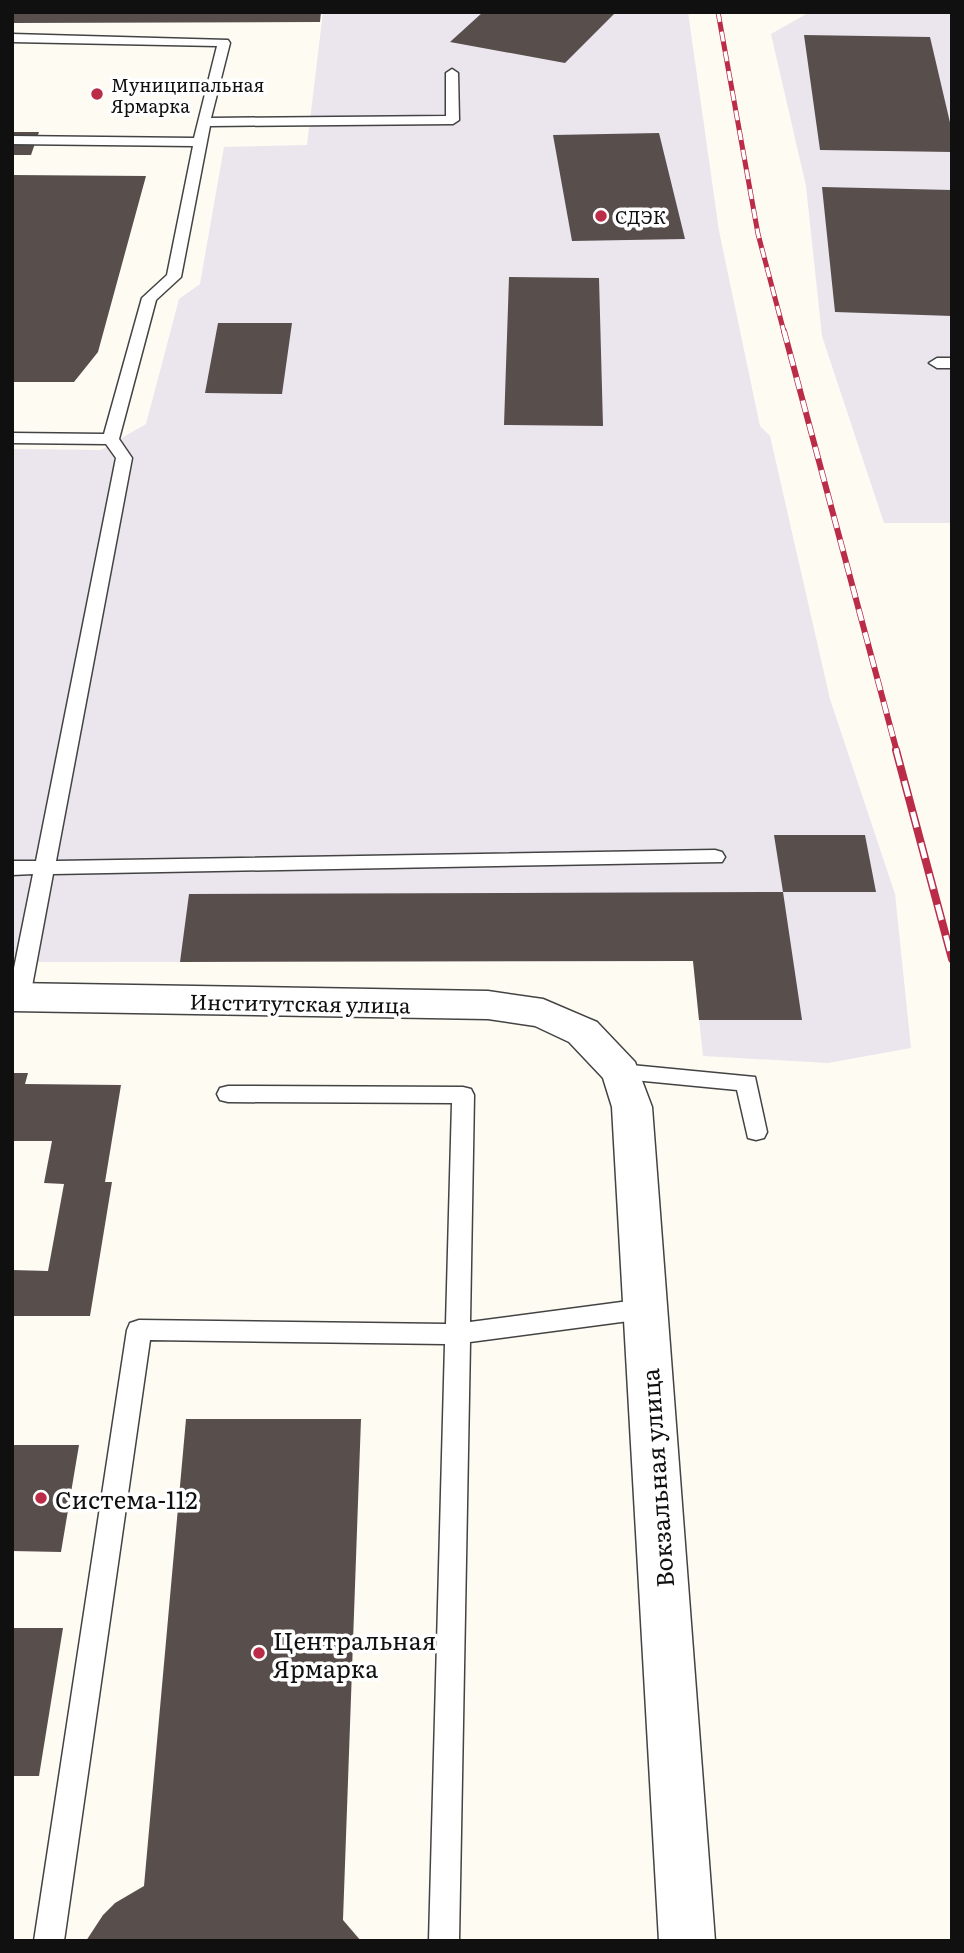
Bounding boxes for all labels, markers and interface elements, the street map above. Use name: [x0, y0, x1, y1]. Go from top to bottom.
place label: Муниципальная Ярмарка: [111, 71, 264, 119]
marker: Муниципальная Ярмарка: [89, 86, 105, 102]
place label: СДЭК: [615, 203, 666, 230]
marker: СДЭК: [593, 208, 609, 224]
street label: Институтская улица: [189, 985, 411, 1019]
street label: Вокзальная улица: [631, 1367, 681, 1589]
place label: Система-112: [55, 1481, 198, 1516]
marker: Система-112: [33, 1490, 49, 1506]
place label: Центральная Ярмарка: [273, 1622, 436, 1685]
marker: Центральная Ярмарка: [251, 1645, 267, 1661]

